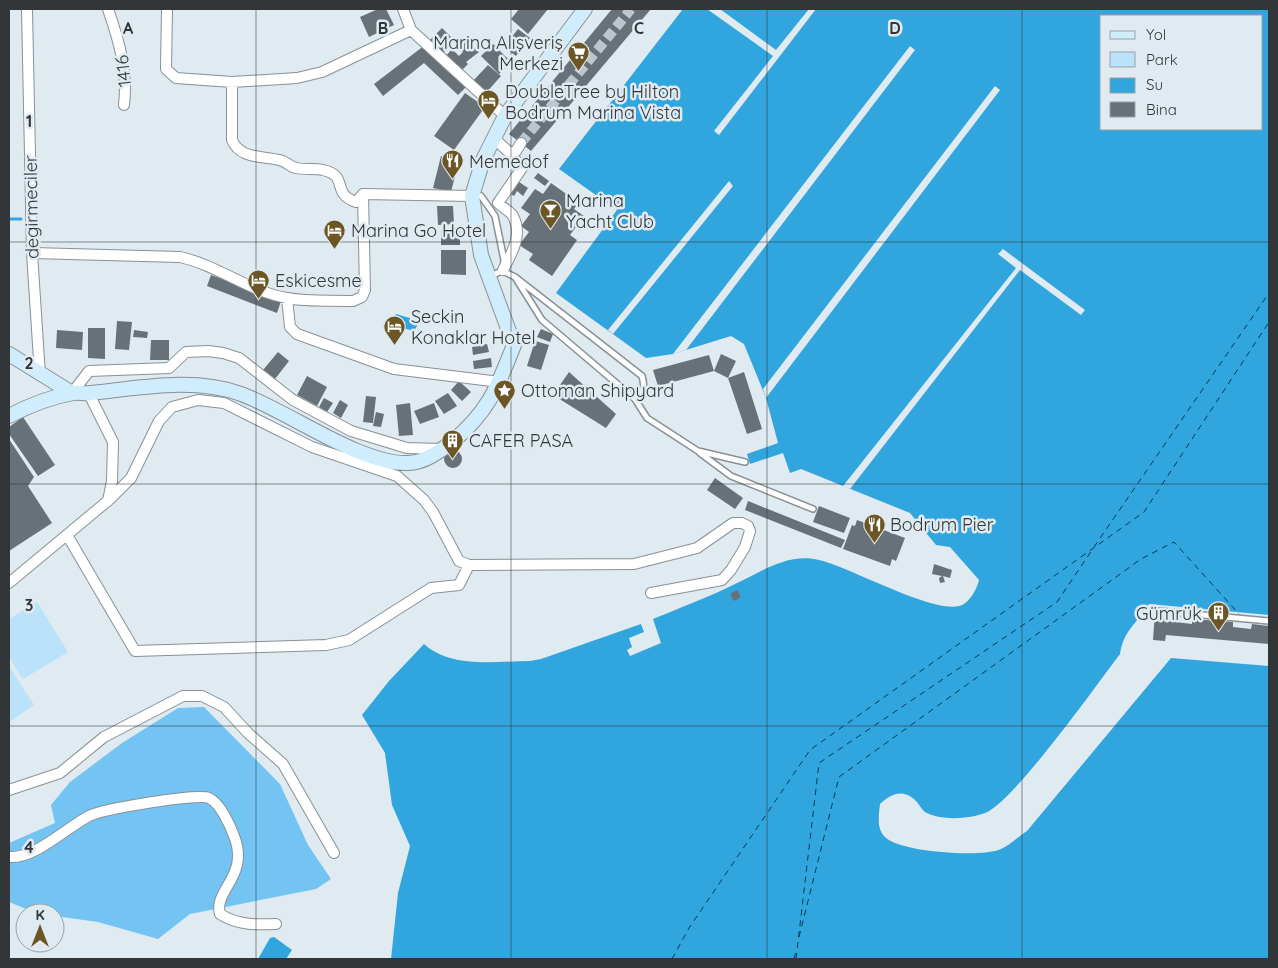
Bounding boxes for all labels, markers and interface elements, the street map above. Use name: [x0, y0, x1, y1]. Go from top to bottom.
legend: [1100, 15, 1263, 130]
text: A: [123, 18, 134, 38]
text: B: [378, 18, 388, 38]
text: C: [634, 18, 644, 38]
text: D: [889, 18, 901, 38]
text: Yol: [1146, 25, 1166, 44]
place label: Marina Alışveriş Merkezi: [433, 31, 563, 75]
supermarket icon: Marina Alışveriş Merkezi: [567, 40, 591, 71]
text: Park: [1146, 50, 1178, 69]
street label: 1416: [110, 54, 136, 88]
text: Su: [1146, 75, 1163, 94]
place label: DoubleTree by Hilton Bodrum Marina Vista: [505, 80, 681, 124]
hotel icon: DoubleTree by Hilton Bodrum Marina Vista: [477, 89, 501, 120]
text: Bina: [1146, 100, 1177, 119]
text: 1: [26, 111, 32, 131]
restaurant icon: Memedof: [441, 149, 465, 180]
place label: Memedof: [469, 150, 549, 173]
street label: degirmeciler: [19, 155, 43, 259]
place label: Marina Yacht Club: [566, 189, 654, 233]
bar icon: Marina Yacht Club: [538, 198, 562, 229]
hotel icon: Marina Go Hotel: [323, 218, 347, 249]
place label: Marina Go Hotel: [351, 219, 486, 242]
hotel icon: Eskicesme: [247, 268, 271, 299]
place label: Eskicesme: [275, 269, 362, 292]
place label: Seckin Konaklar Hotel: [411, 305, 536, 349]
hotel icon: Seckin Konaklar Hotel: [383, 314, 407, 345]
text: 2: [24, 353, 34, 373]
place icon: Ottoman Shipyard: [493, 378, 517, 409]
place label: Ottoman Shipyard: [521, 379, 674, 402]
building icon: CAFER PASA: [441, 428, 465, 459]
place label: CAFER PASA: [469, 429, 574, 452]
restaurant icon: Bodrum Pier: [862, 512, 886, 543]
place label: Bodrum Pier: [890, 513, 994, 536]
text: 3: [25, 595, 33, 615]
building icon: Gümrük: [1206, 601, 1230, 632]
place label: Gümrük: [1136, 602, 1202, 625]
text: 4: [24, 837, 34, 857]
north arrow: [15, 903, 65, 953]
text: K: [35, 906, 45, 924]

